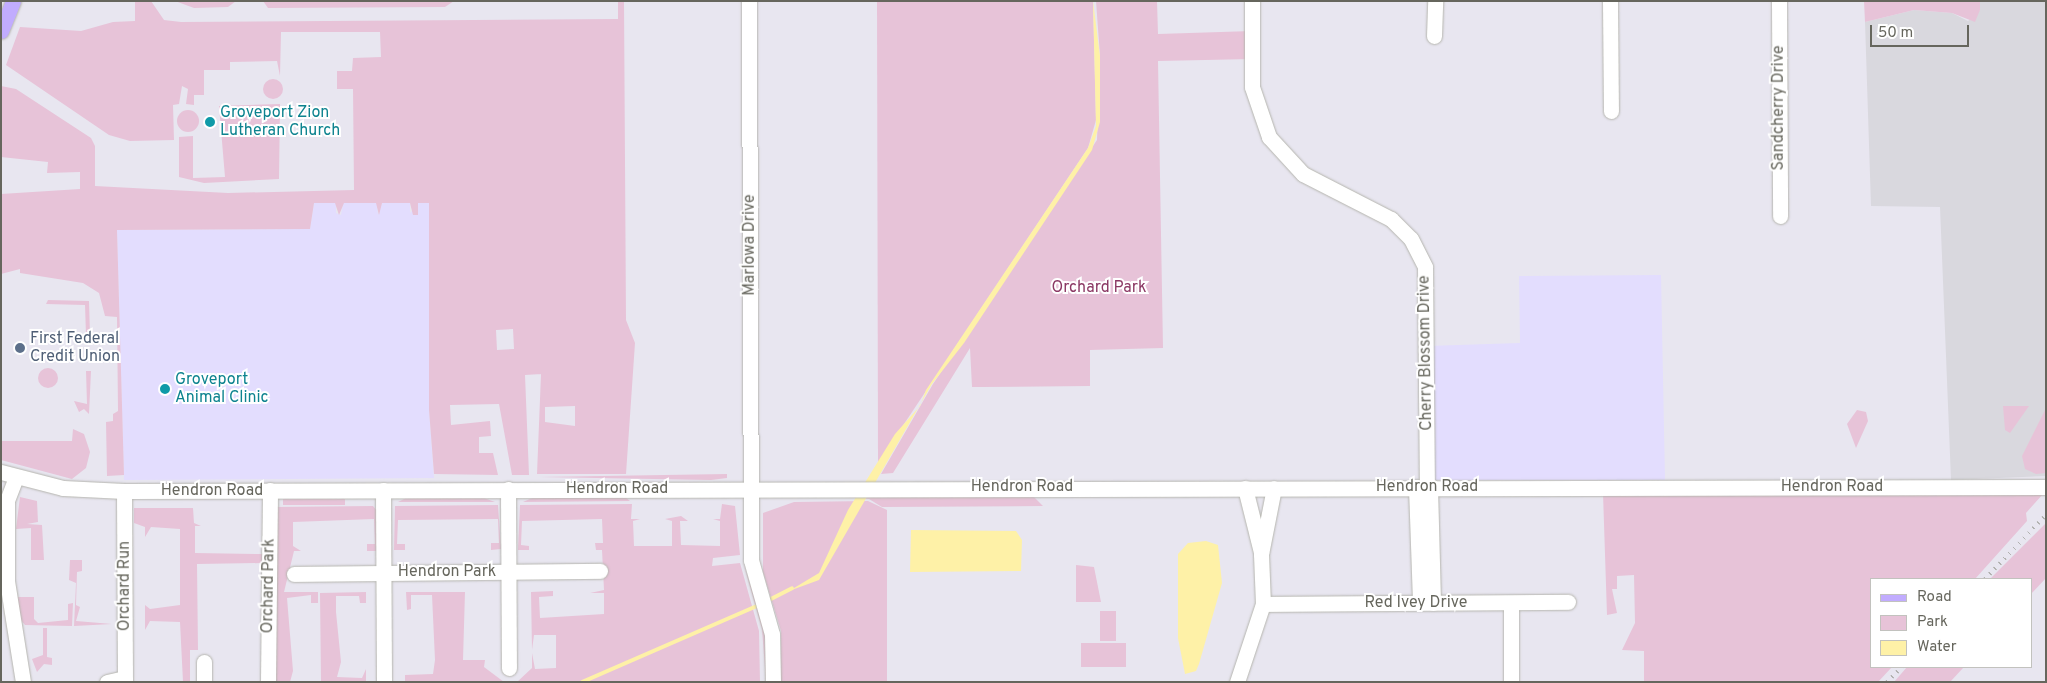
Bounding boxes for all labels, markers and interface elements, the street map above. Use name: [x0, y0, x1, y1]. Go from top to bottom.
scale bar: [1872, 15, 1971, 47]
text: 50 m: [1878, 24, 1913, 43]
street label: Sandcherry Drive: [1769, 45, 1789, 171]
place label: Groveport Zion Lutheran Church: [220, 103, 340, 141]
marker: Groveport Zion Lutheran Church: [204, 116, 216, 128]
street label: Marlowa Drive: [740, 194, 760, 296]
street label: Cherry Blossom Drive: [1415, 275, 1437, 431]
park label: Orchard Park: [1052, 278, 1146, 298]
place label: First Federal Credit Union: [30, 329, 120, 367]
marker: First Federal Credit Union: [14, 342, 26, 354]
place label: Groveport Animal Clinic: [175, 370, 269, 408]
marker: Groveport Animal Clinic: [159, 383, 171, 395]
street label: Hendron Road: [971, 477, 1073, 497]
street label: Hendron Road: [1376, 477, 1478, 497]
street label: Hendron Road: [1781, 477, 1883, 497]
street label: Hendron Road: [566, 479, 668, 499]
street label: Hendron Road: [161, 481, 263, 501]
street label: Orchard Park: [259, 538, 279, 634]
street label: Orchard Run: [115, 541, 135, 631]
street label: Hendron Park: [398, 562, 496, 582]
legend: [1870, 578, 2032, 668]
text: Road: [1917, 588, 1952, 607]
street label: Red Ivey Drive: [1365, 593, 1467, 613]
text: Park: [1917, 613, 1948, 632]
text: Water: [1917, 638, 1956, 657]

